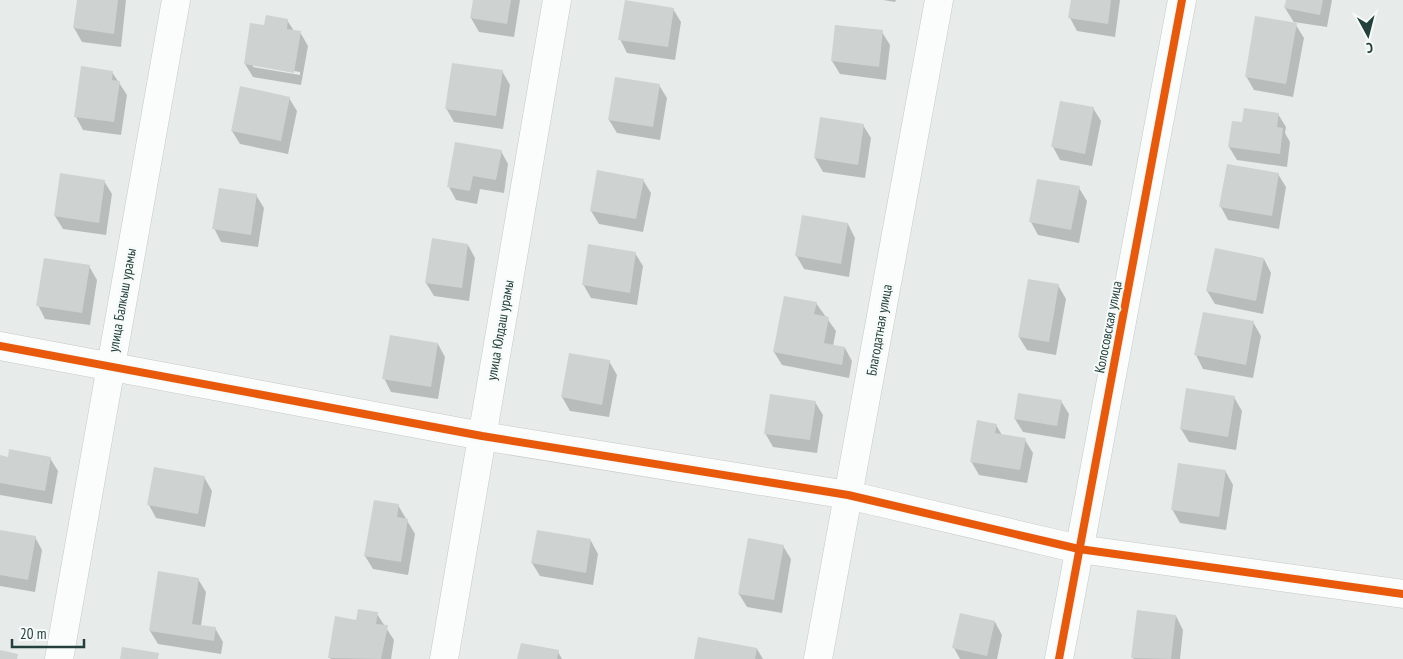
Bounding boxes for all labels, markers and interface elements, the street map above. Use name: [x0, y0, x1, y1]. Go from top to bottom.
north arrow: [1343, 10, 1393, 60]
text: С: [1365, 39, 1374, 57]
street label: улица Балкыш урамы: [104, 247, 140, 353]
street label: улица Юлдаш урамы: [482, 278, 518, 382]
street label: Колосовская улица: [1090, 279, 1126, 375]
street label: Благодатная улица: [862, 283, 896, 377]
scale bar: [12, 616, 85, 648]
text: 20 m: [20, 624, 46, 643]

